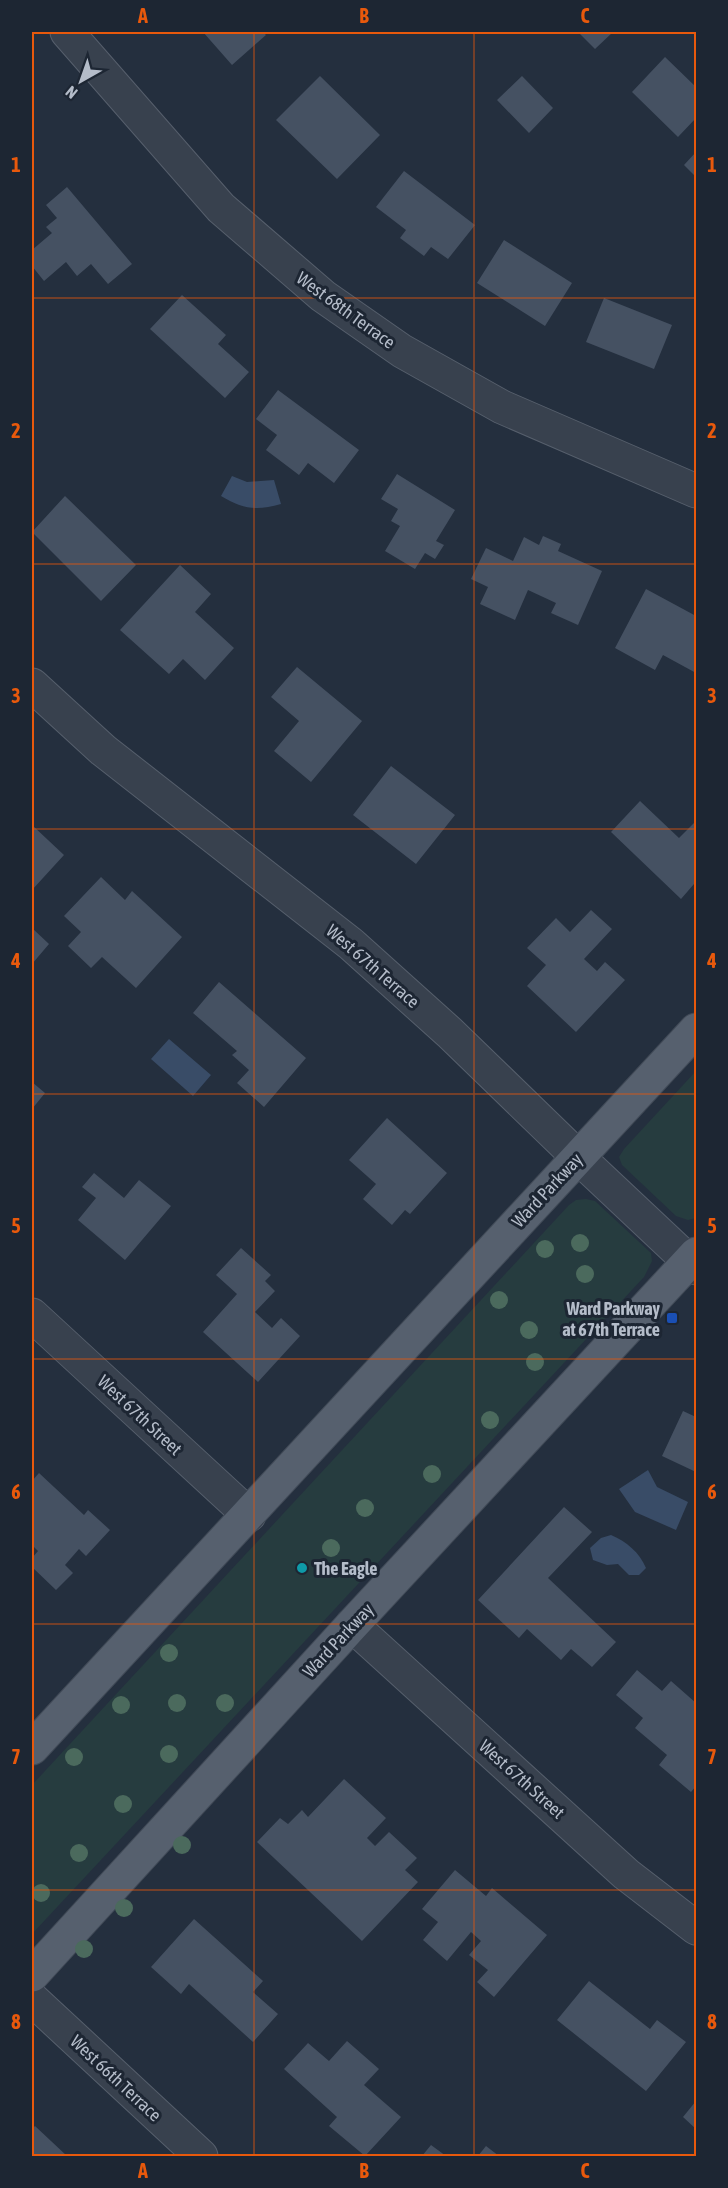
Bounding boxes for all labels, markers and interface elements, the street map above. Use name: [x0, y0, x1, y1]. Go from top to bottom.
text: A: [137, 4, 148, 27]
text: B: [359, 4, 369, 27]
text: C: [581, 4, 590, 27]
north arrow: [51, 51, 111, 111]
text: N: [62, 83, 81, 102]
text: 1: [11, 153, 21, 176]
text: 1: [707, 153, 717, 176]
street label: West 68th Terrace: [293, 267, 399, 353]
text: 2: [11, 419, 21, 442]
text: 2: [707, 419, 717, 442]
text: 3: [11, 684, 21, 707]
text: 3: [707, 684, 717, 707]
street label: West 67th Terrace: [322, 920, 424, 1012]
text: 4: [10, 949, 21, 972]
text: 4: [706, 949, 717, 972]
street label: Ward Parkway: [507, 1149, 587, 1231]
text: 5: [11, 1214, 21, 1237]
text: 5: [707, 1214, 717, 1237]
place label: Ward Parkway at 67th Terrace: [562, 1298, 661, 1340]
marker: Ward Parkway at 67th Terrace: [665, 1311, 679, 1325]
street label: West 67th Street: [94, 1371, 186, 1459]
text: 6: [11, 1480, 21, 1503]
text: 6: [707, 1480, 717, 1503]
place label: The Eagle: [314, 1558, 377, 1579]
marker: The Eagle: [295, 1561, 309, 1575]
street label: Ward Parkway: [298, 1599, 378, 1681]
street label: West 67th Street: [475, 1735, 569, 1823]
text: 7: [11, 1745, 21, 1768]
text: 7: [707, 1745, 717, 1768]
text: 8: [11, 2010, 21, 2033]
text: 8: [707, 2010, 717, 2033]
street label: West 66th Terrace: [66, 2031, 166, 2125]
text: A: [137, 2159, 148, 2182]
text: B: [359, 2159, 369, 2182]
text: C: [581, 2159, 590, 2182]

